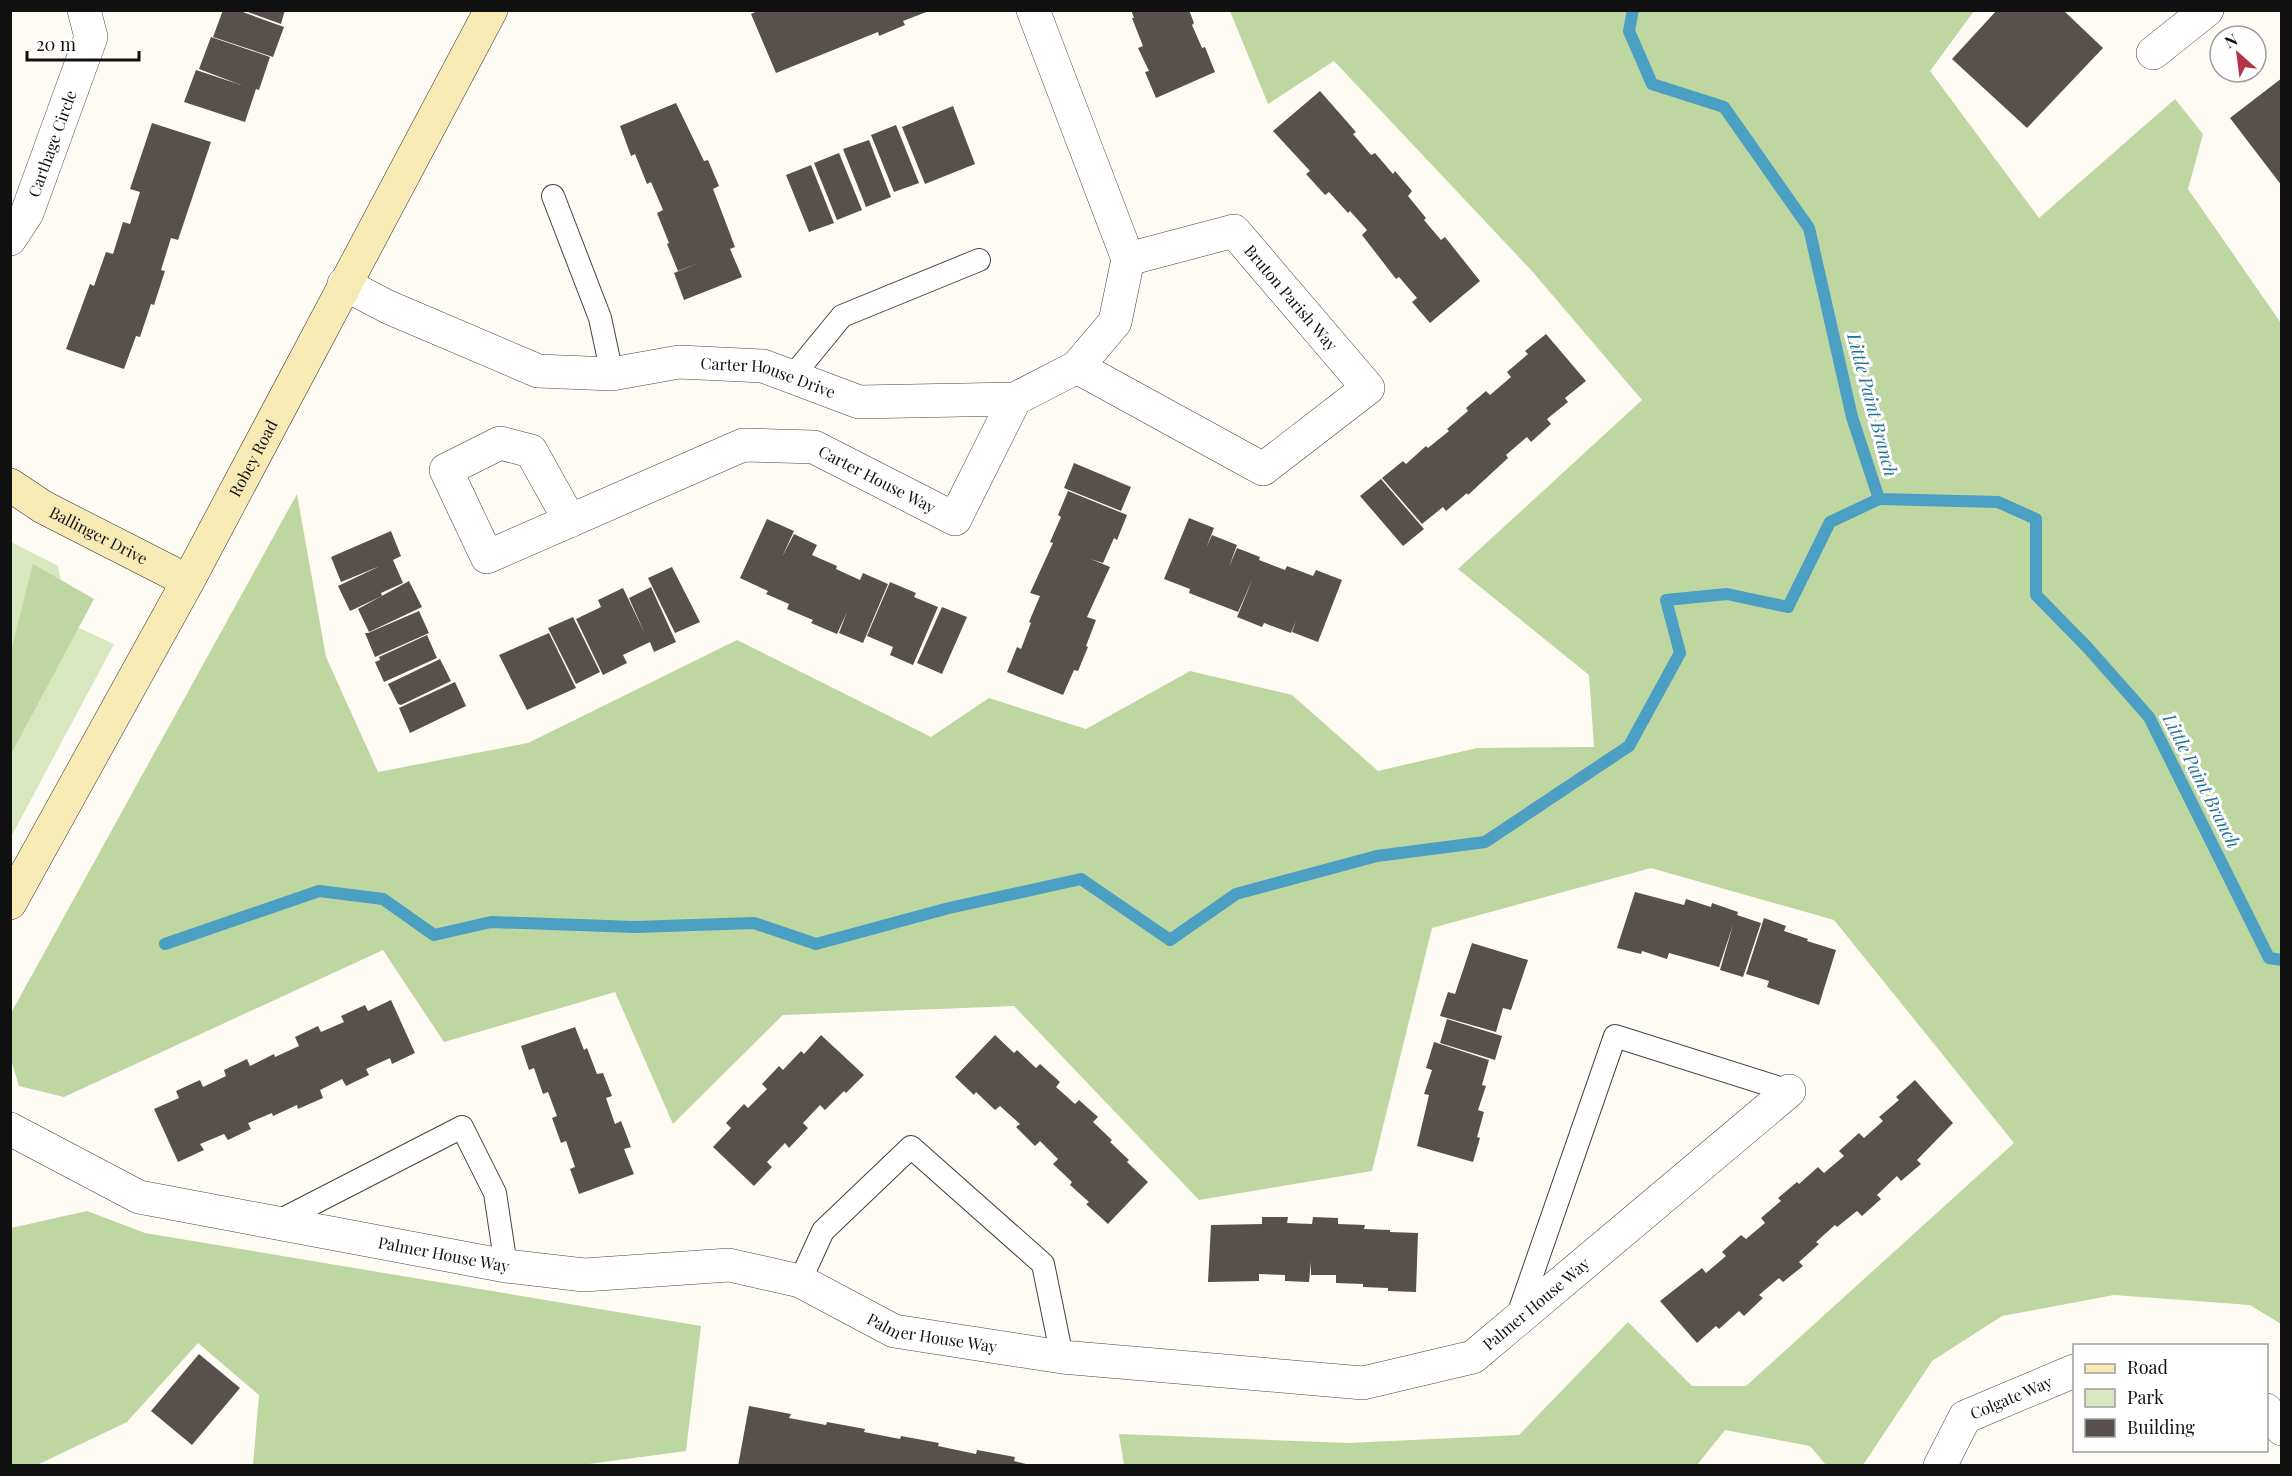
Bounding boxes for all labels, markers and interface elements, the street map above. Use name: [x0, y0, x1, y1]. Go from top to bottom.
scale bar: [27, 24, 140, 62]
north arrow: [2208, 24, 2268, 84]
text: N: [2221, 28, 2241, 52]
text: 20 m: [36, 32, 76, 56]
street label: Carthage Circle: [23, 87, 81, 200]
street label: Bruton Parish Way: [1240, 240, 1343, 355]
water label: Little Paint Branch: [1842, 329, 1904, 479]
street label: Carter House Drive: [700, 352, 839, 402]
street label: Robey Road: [224, 416, 282, 500]
street label: Carter House Way: [815, 440, 940, 517]
street label: Ballinger Drive: [46, 501, 151, 569]
water label: Little Paint Branch: [2157, 708, 2246, 852]
street label: Palmer House Way: [377, 1231, 511, 1276]
street label: Palmer House Way: [1478, 1253, 1593, 1354]
street label: Palmer House Way: [864, 1308, 999, 1357]
legend: [2073, 1344, 2268, 1452]
text: Road: [2127, 1355, 2168, 1379]
street label: Colgate Way: [1967, 1370, 2055, 1424]
text: Park: [2127, 1385, 2164, 1409]
text: Building: [2127, 1415, 2195, 1439]

